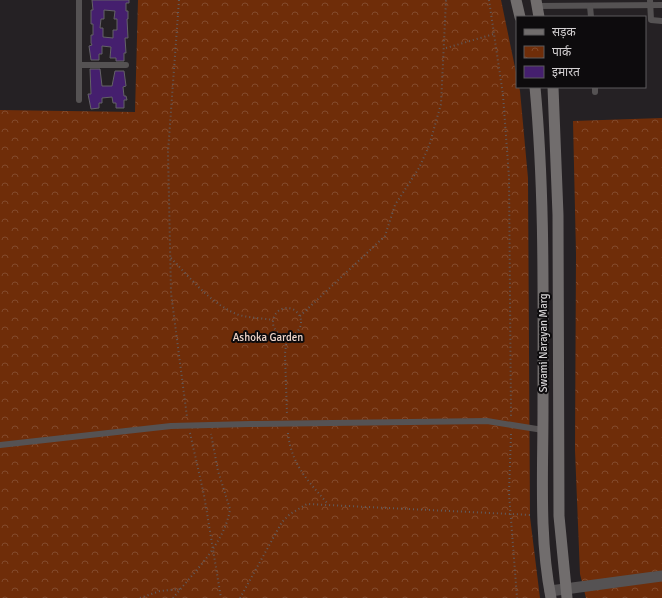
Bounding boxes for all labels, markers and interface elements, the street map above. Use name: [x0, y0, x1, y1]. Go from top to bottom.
legend: [516, 16, 646, 88]
text: सड़क: [552, 25, 577, 40]
text: पार्क: [552, 45, 572, 60]
text: इमारत: [552, 65, 581, 80]
street label: Swami Narayan Marg: [537, 293, 550, 393]
park label: Ashoka Garden: [233, 331, 303, 344]

